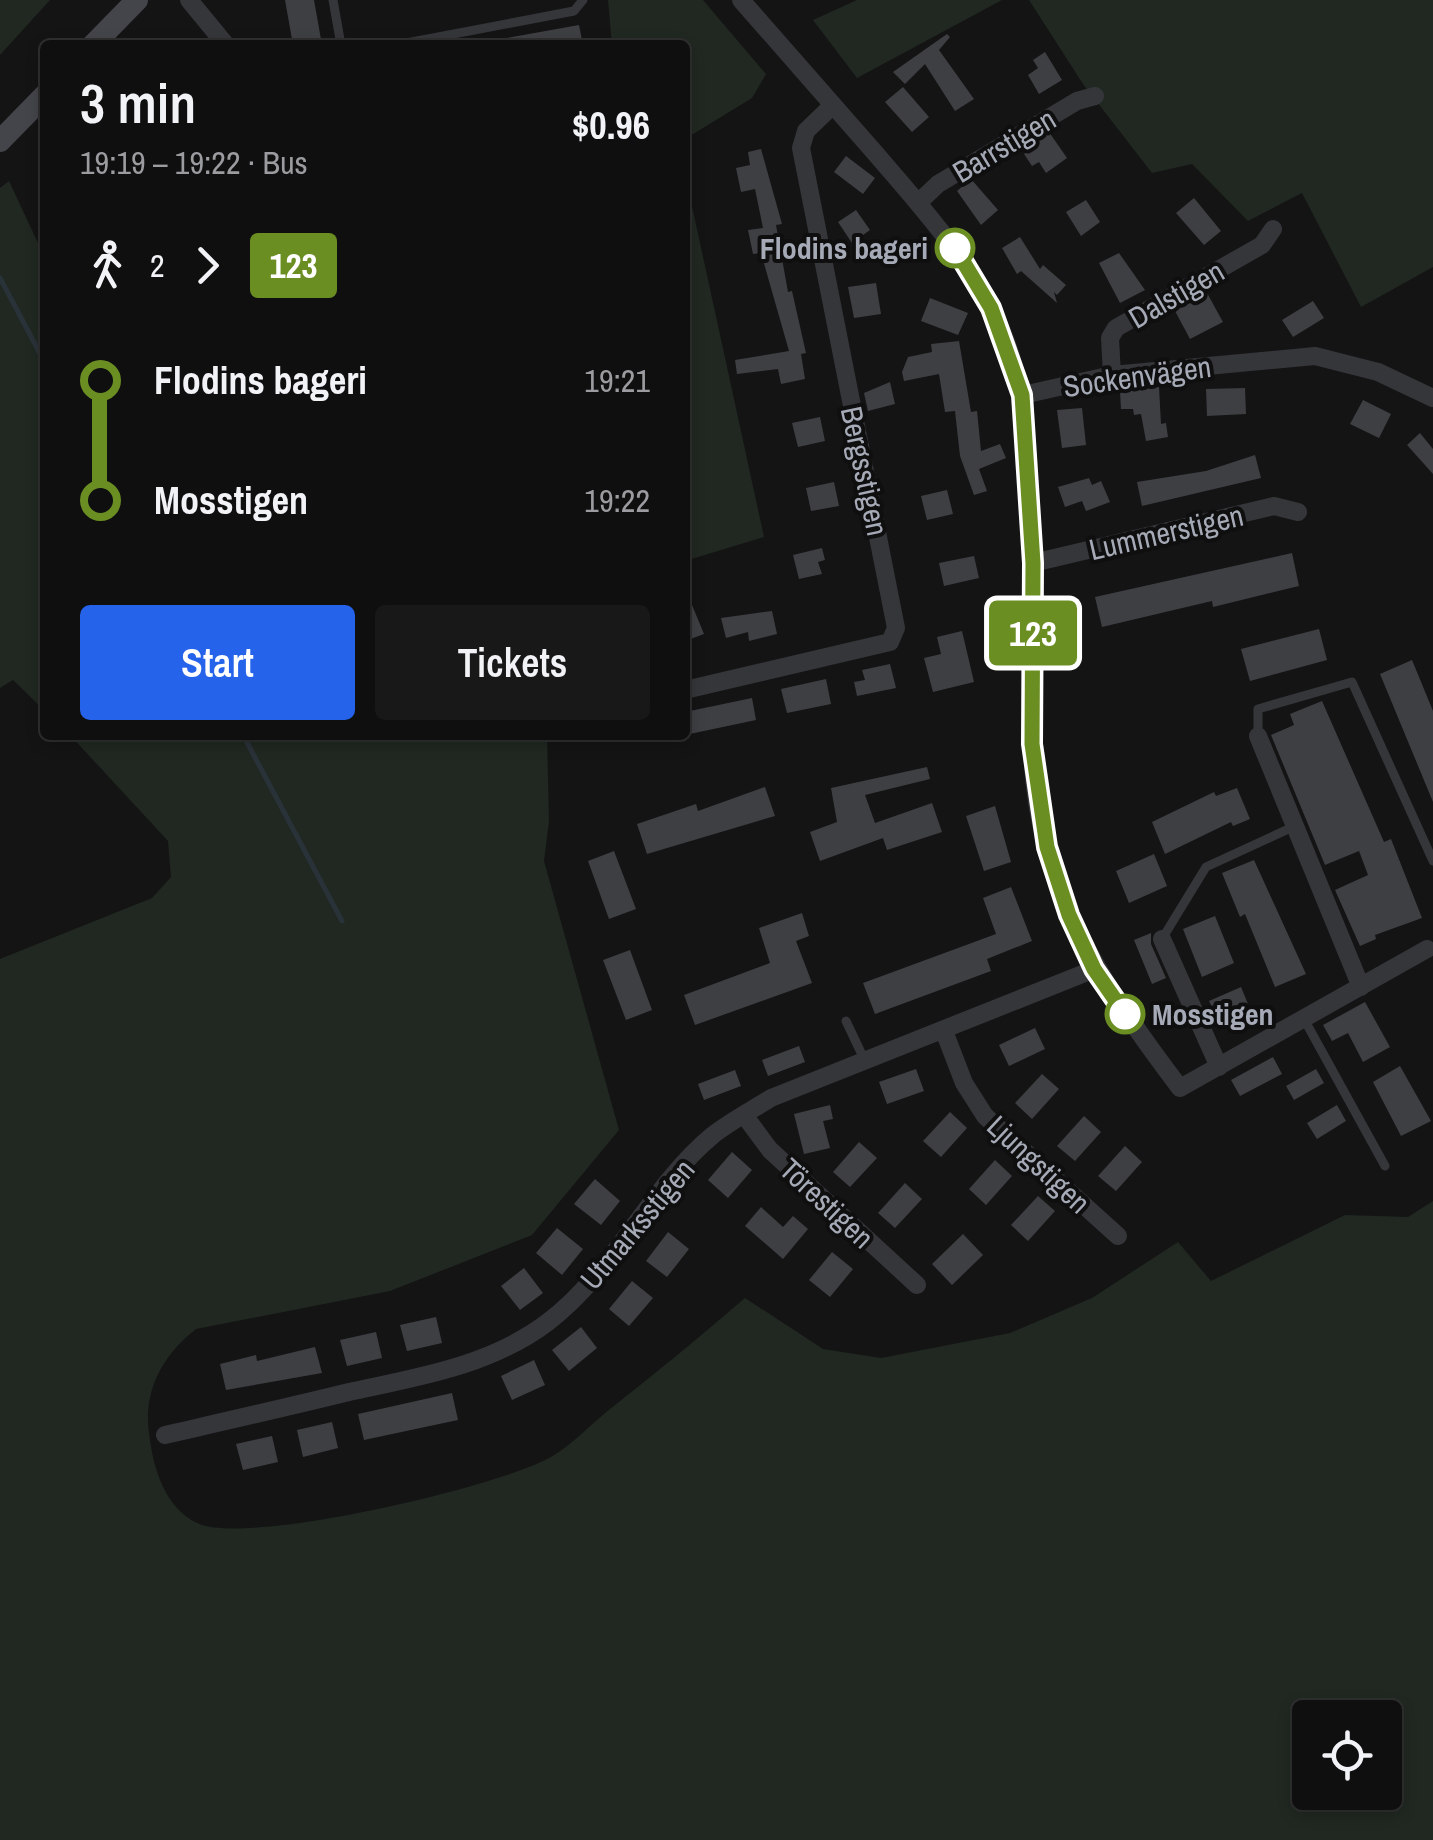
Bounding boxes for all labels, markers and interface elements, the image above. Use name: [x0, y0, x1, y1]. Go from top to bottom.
text: 3 min: [80, 66, 196, 140]
street label: Barrstigen: [945, 99, 1063, 191]
text: $0.96: [572, 100, 650, 151]
text: 19:19 – 19:22 · Bus: [80, 141, 308, 184]
place label: Flodins bageri: [760, 228, 928, 268]
marker: Flodins bageri: [936, 229, 974, 267]
icon: walk: [80, 238, 135, 293]
icon: forward: [180, 238, 235, 293]
text: 123: [270, 242, 317, 289]
text: 2: [150, 244, 165, 287]
street label: Dalstigen: [1121, 251, 1231, 337]
street label: Sockenvägen: [1060, 346, 1214, 406]
text: Flodins bageri: [154, 355, 367, 406]
text: 19:21: [584, 359, 650, 402]
street label: Bergsstigen: [832, 403, 898, 539]
text: Mosstigen: [154, 475, 308, 526]
text: 19:22: [584, 479, 650, 522]
street label: Lummerstigen: [1085, 495, 1247, 569]
line badge: 123: [976, 600, 1090, 666]
button: Start: [80, 605, 355, 720]
button: Tickets: [375, 605, 650, 720]
text: 123: [1009, 610, 1057, 657]
place label: Mosstigen: [1152, 994, 1274, 1034]
marker: Mosstigen: [1106, 995, 1144, 1033]
street label: Ljungstigen: [979, 1106, 1099, 1222]
street label: Törestigen: [771, 1149, 883, 1257]
street label: Utmarksstigen: [571, 1150, 703, 1298]
map controls: [1292, 1700, 1402, 1810]
button: locate: [1292, 1700, 1402, 1810]

